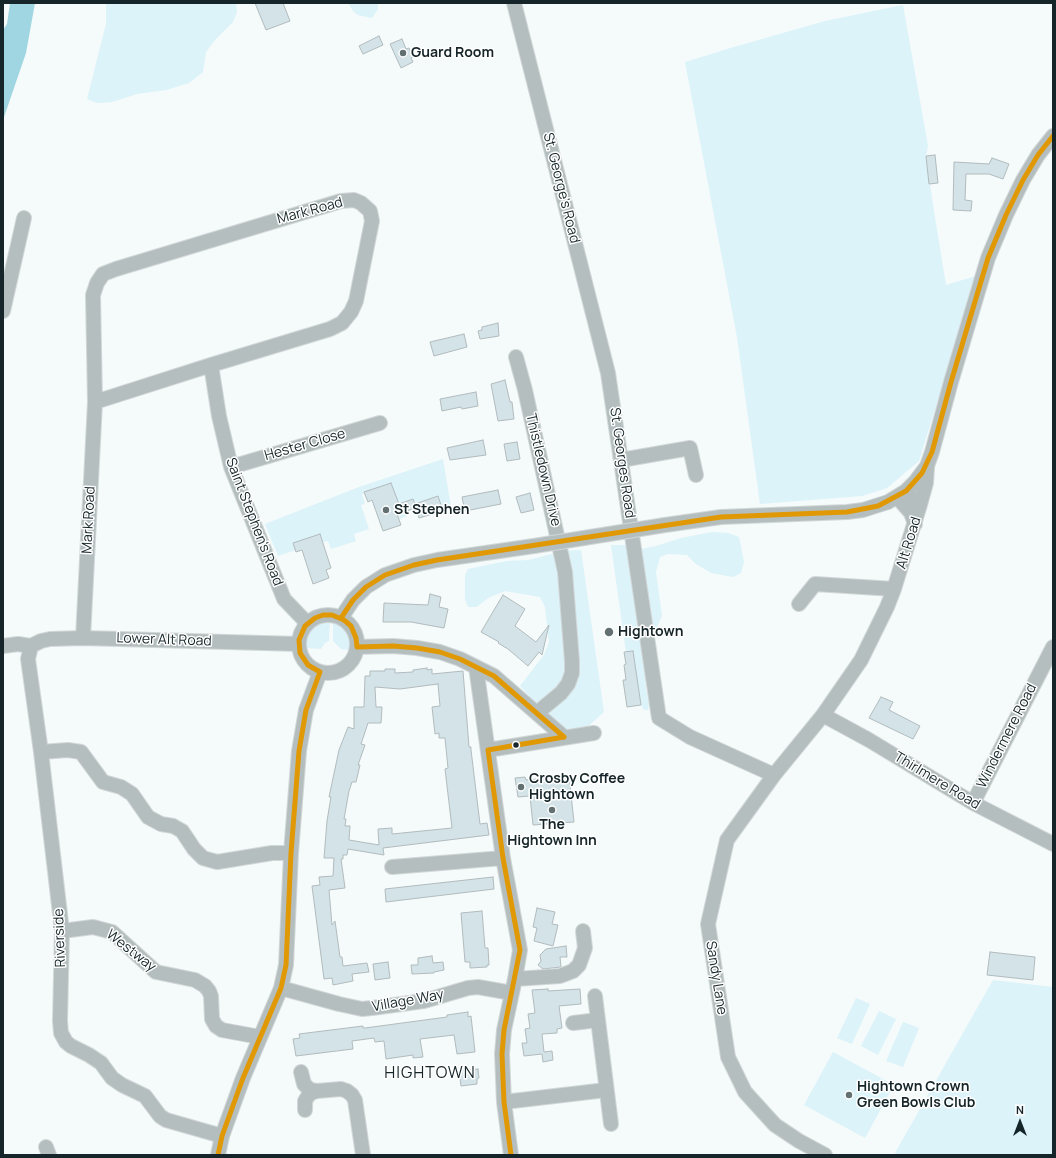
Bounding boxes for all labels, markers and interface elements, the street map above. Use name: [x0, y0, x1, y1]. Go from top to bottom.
place label: Guard Room: [411, 45, 494, 61]
marker: Guard Room: [398, 48, 408, 58]
street label: St. George's Road: [539, 131, 583, 245]
street label: Mark Road: [275, 194, 345, 228]
street label: St. Georges Road: [606, 407, 638, 519]
street label: Thistledown Drive: [522, 412, 564, 528]
street label: Hester Close: [263, 425, 347, 465]
street label: Saint Stephen's Road: [222, 456, 286, 588]
street label: Mark Road: [79, 486, 99, 554]
place label: St Stephen: [394, 502, 470, 518]
marker: St Stephen: [381, 505, 391, 515]
street label: Alt Road: [893, 515, 925, 571]
place label: Hightown: [618, 624, 683, 640]
marker: Hightown: [603, 626, 615, 638]
street label: Lower Alt Road: [116, 630, 212, 650]
street label: Windermere Road: [973, 681, 1041, 791]
unlabelled marker: [511, 740, 521, 750]
street label: Thirlmere Road: [891, 749, 983, 813]
place label: Crosby Coffee Hightown: [529, 771, 625, 804]
marker: Crosby Coffee Hightown: [516, 782, 526, 792]
marker: The Hightown Inn: [547, 805, 557, 815]
place label: The Hightown Inn: [507, 817, 597, 850]
street label: Riverside: [51, 908, 69, 968]
street label: Westway: [103, 926, 159, 976]
street label: Sandy Lane: [702, 940, 730, 1016]
street label: Village Way: [371, 986, 445, 1016]
district label: HIGHTOWN: [384, 1064, 476, 1084]
place label: Hightown Crown Green Bowls Club: [857, 1079, 975, 1112]
marker: Hightown Crown Green Bowls Club: [844, 1090, 854, 1100]
north arrow: [1000, 1102, 1040, 1142]
text: N: [1016, 1102, 1024, 1117]

